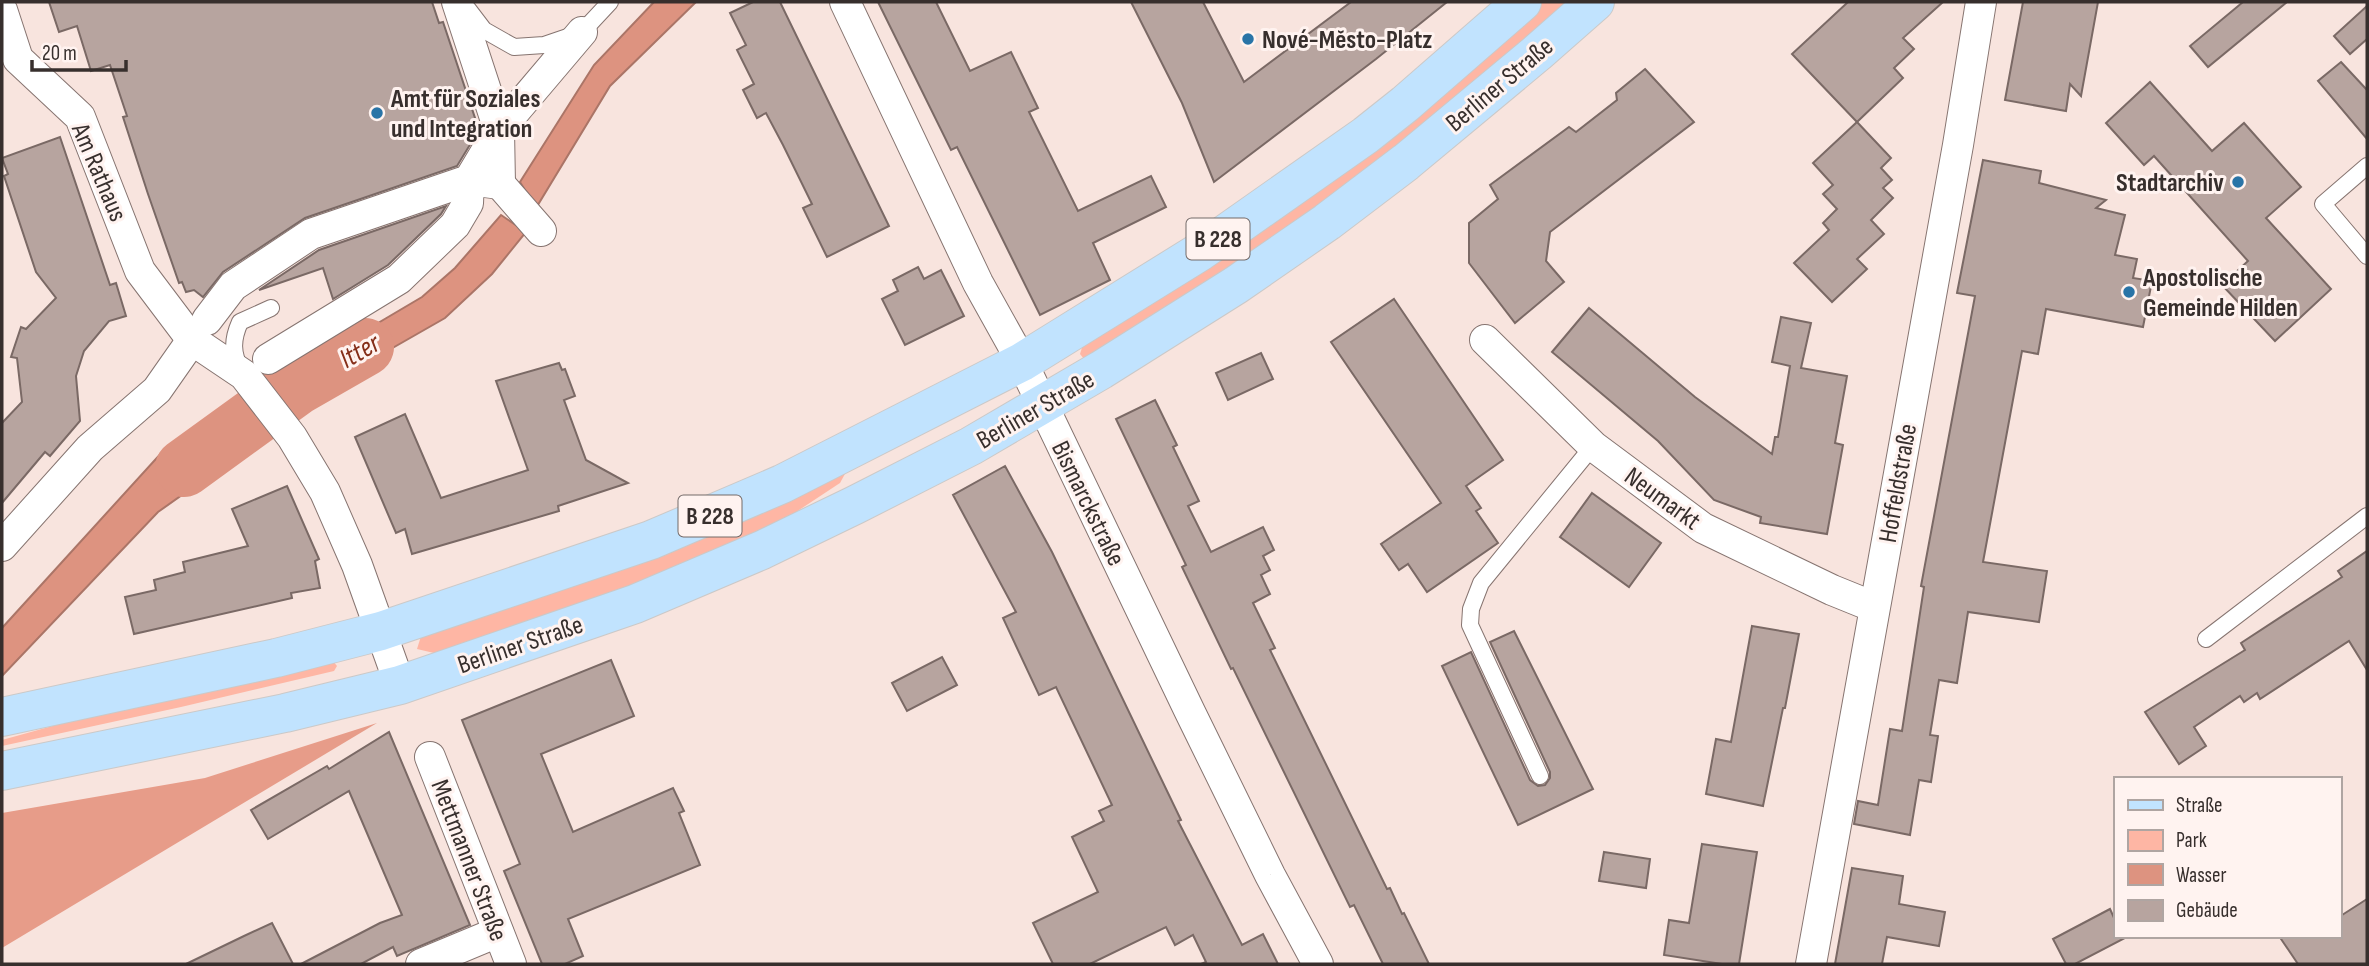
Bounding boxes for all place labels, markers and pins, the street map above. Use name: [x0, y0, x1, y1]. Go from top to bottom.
place label: Nové-Město-Platz: [1262, 25, 1432, 56]
marker: Nové-Město-Platz: [1240, 31, 1256, 47]
place label: Amt für Soziales und Integration: [390, 84, 540, 145]
marker: Amt für Soziales und Integration: [369, 105, 385, 121]
place label: Stadtarchiv: [2116, 168, 2224, 199]
marker: Stadtarchiv: [2230, 174, 2246, 190]
place label: Apostolische Gemeinde Hilden: [2142, 263, 2298, 324]
marker: Apostolische Gemeinde Hilden: [2121, 284, 2137, 300]

